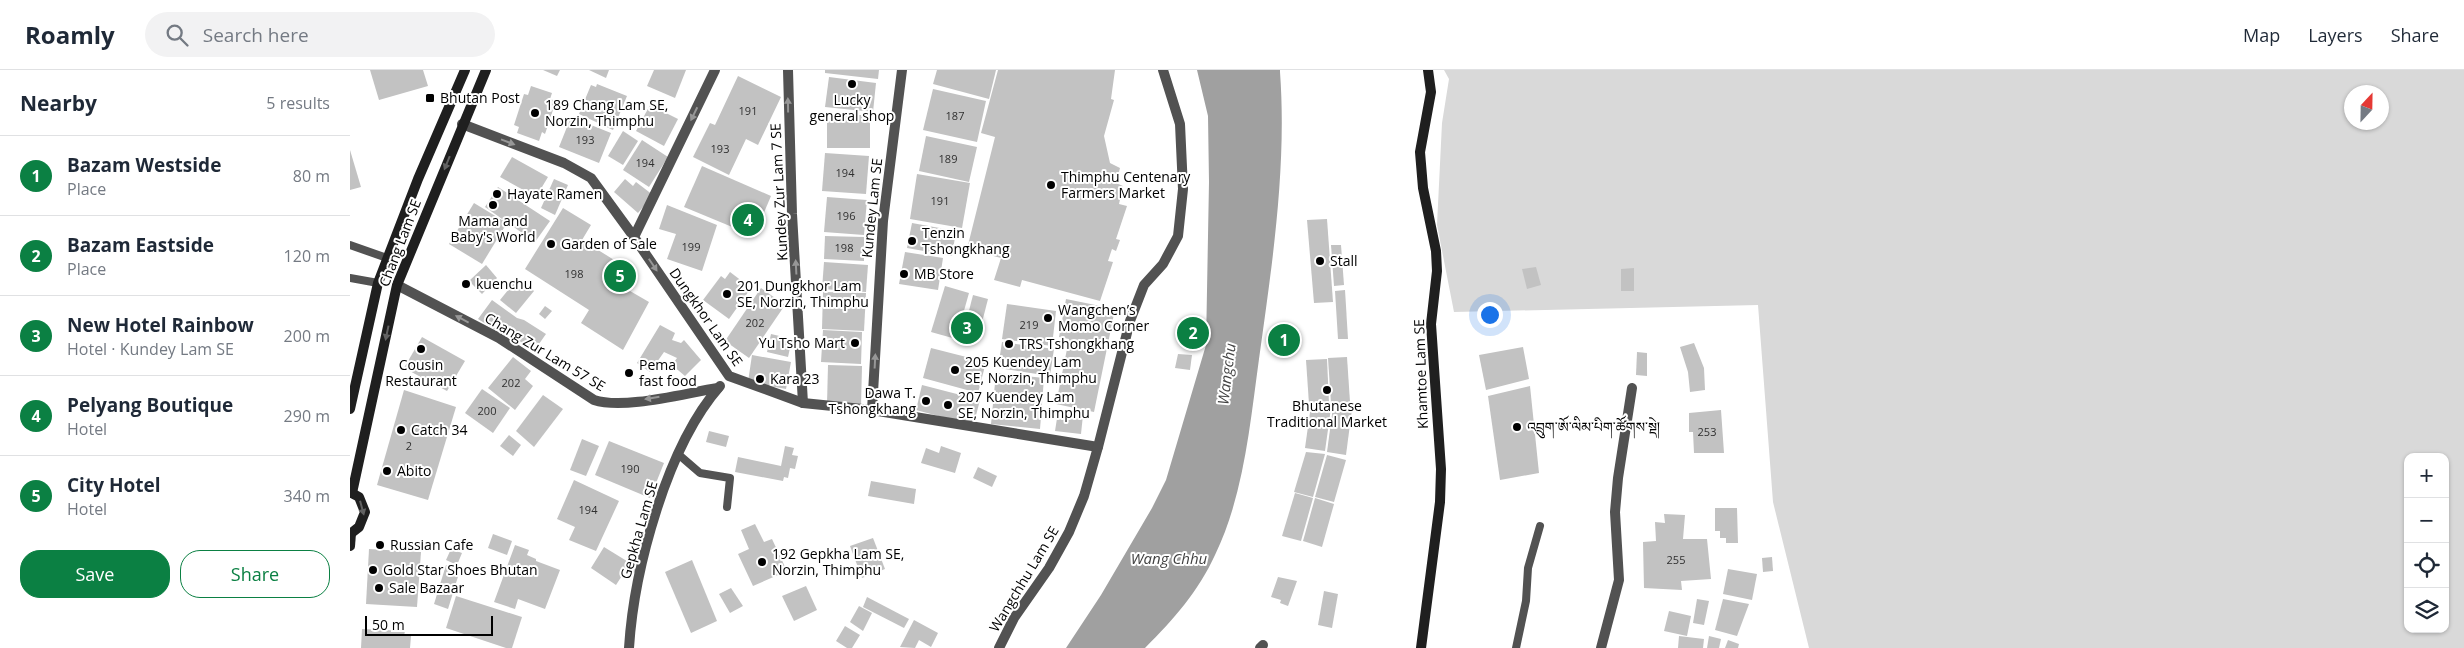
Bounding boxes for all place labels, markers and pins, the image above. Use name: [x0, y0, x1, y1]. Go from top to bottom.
marker: Lucky general shop: [846, 78, 858, 90]
place label: Bhutan Post: [440, 88, 520, 107]
place label: Lucky general shop: [810, 90, 894, 125]
marker: Bhutan Post: [424, 92, 436, 104]
place label: 189 Chang Lam SE, Norzin, Thimphu: [545, 95, 668, 130]
marker: 189 Chang Lam SE, Norzin, Thimphu: [529, 107, 541, 119]
place label: Thimphu Centenary Farmers Market: [1061, 167, 1191, 202]
marker: Thimphu Centenary Farmers Market: [1045, 179, 1057, 191]
place label: Hayate Ramen: [507, 184, 602, 203]
marker: Hayate Ramen: [491, 188, 503, 200]
marker: Mama and Baby's World: [487, 199, 499, 211]
pin: 4: [732, 201, 764, 239]
place label: Mama and Baby's World: [451, 211, 535, 246]
place label: Tenzin Tshongkhang: [922, 223, 1010, 258]
place label: Garden of Sale: [561, 234, 657, 253]
marker: Tenzin Tshongkhang: [906, 235, 918, 247]
marker: Garden of Sale: [545, 238, 557, 250]
place label: Stall: [1330, 251, 1358, 270]
marker: Stall: [1314, 255, 1326, 267]
pin: 5: [604, 257, 636, 295]
place label: MB Store: [914, 264, 974, 283]
marker: MB Store: [898, 268, 910, 280]
place label: kuenchu: [476, 274, 532, 293]
place label: 201 Dungkhor Lam SE, Norzin, Thimphu: [737, 276, 869, 311]
marker: kuenchu: [460, 278, 472, 290]
marker: 201 Dungkhor Lam SE, Norzin, Thimphu: [721, 288, 733, 300]
place label: Wangchen’s Momo Corner: [1058, 300, 1149, 335]
pin: 3: [951, 309, 983, 347]
marker: Wangchen’s Momo Corner: [1042, 312, 1054, 324]
pin: 2: [1177, 314, 1209, 352]
pin: 1: [1268, 321, 1300, 359]
place label: Yu Tsho Mart: [759, 333, 845, 352]
place label: TRS Tshongkhang: [1019, 334, 1135, 353]
marker: Yu Tsho Mart: [849, 337, 861, 349]
marker: TRS Tshongkhang: [1003, 338, 1015, 350]
marker: Cousin Restaurant: [415, 343, 427, 355]
place label: 205 Kuendey Lam SE, Norzin, Thimphu: [965, 352, 1097, 387]
place label: Cousin Restaurant: [385, 355, 457, 390]
place label: Pema fast food: [639, 355, 697, 390]
marker: 205 Kuendey Lam SE, Norzin, Thimphu: [949, 364, 961, 376]
marker: Pema fast food: [623, 367, 635, 379]
place label: Kara 23: [770, 369, 820, 388]
marker: Kara 23: [754, 373, 766, 385]
place label: Dawa T. Tshongkhang: [829, 383, 916, 418]
marker: Bhutanese Traditional Market: [1321, 384, 1333, 396]
place label: 207 Kuendey Lam SE, Norzin, Thimphu: [958, 387, 1090, 422]
marker: Dawa T. Tshongkhang: [920, 395, 932, 407]
place label: Bhutanese Traditional Market: [1267, 396, 1387, 431]
marker: 207 Kuendey Lam SE, Norzin, Thimphu: [942, 399, 954, 411]
place label: འབྲུག་ཨོ་ལིམ་པིག་ཚོགས་སྡེ།: [1527, 415, 1660, 439]
place label: Catch 34: [411, 420, 468, 439]
marker: འབྲུག་ཨོ་ལིམ་པིག་ཚོགས་སྡེ།: [1511, 421, 1523, 433]
marker: Catch 34: [395, 424, 407, 436]
place label: Abito: [397, 461, 431, 480]
marker: Abito: [381, 465, 393, 477]
place label: Russian Cafe: [390, 535, 473, 554]
marker: Russian Cafe: [374, 539, 386, 551]
place label: 192 Gepkha Lam SE, Norzin, Thimphu: [772, 544, 904, 579]
marker: 192 Gepkha Lam SE, Norzin, Thimphu: [756, 556, 768, 568]
place label: Gold Star Shoes Bhutan: [383, 560, 538, 579]
marker: Gold Star Shoes Bhutan: [367, 564, 379, 576]
place label: Sale Bazaar: [389, 578, 464, 597]
marker: Sale Bazaar: [373, 582, 385, 594]

